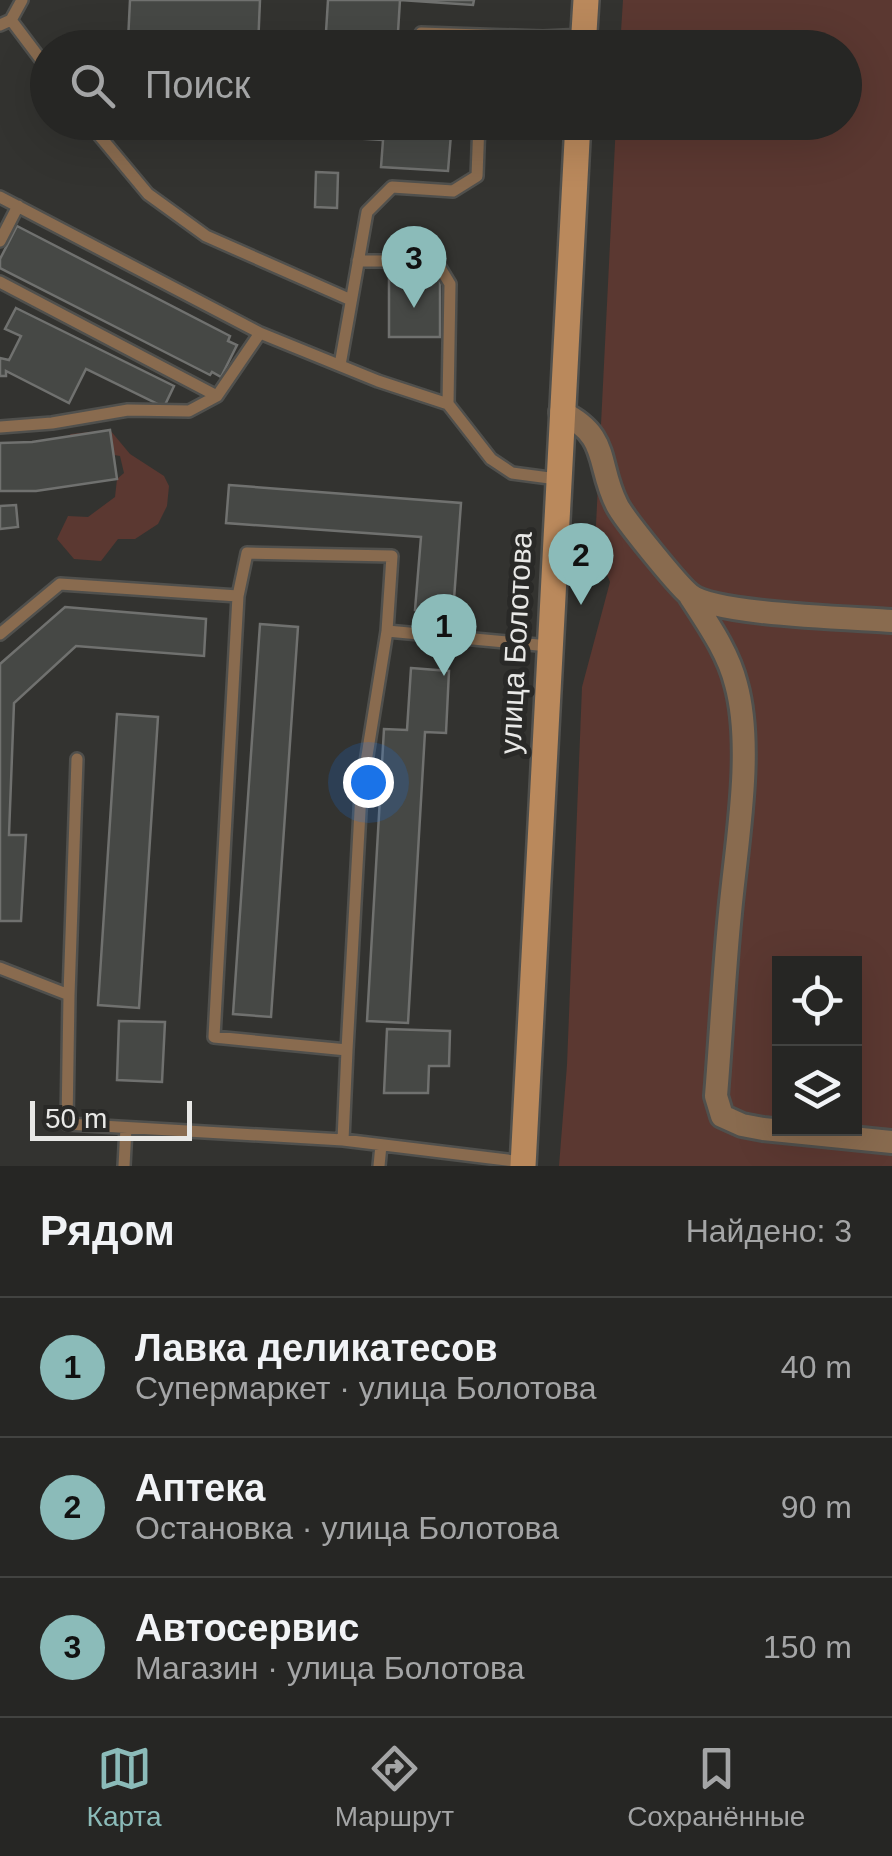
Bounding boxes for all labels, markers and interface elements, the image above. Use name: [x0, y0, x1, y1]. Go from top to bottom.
search box: [30, 30, 862, 140]
icon: search: [65, 58, 120, 113]
text: Поиск: [145, 64, 250, 106]
pin: 3: [382, 226, 446, 308]
pin: 2: [548, 522, 614, 605]
street label: улица Болотова: [493, 531, 538, 755]
pin: 1: [412, 594, 476, 676]
your location: [343, 757, 394, 808]
map controls: [772, 956, 862, 1136]
button: locate: [772, 956, 862, 1046]
button: layers: [772, 1046, 862, 1136]
scale bar: [30, 1096, 192, 1140]
text: 50 m: [45, 1103, 107, 1134]
text: Рядом: [40, 1207, 175, 1254]
text: Найдено: 3: [686, 1213, 852, 1249]
text: Лавка деликатесов: [135, 1327, 498, 1369]
text: 1: [64, 1349, 81, 1385]
text: 40 m: [781, 1349, 852, 1385]
text: Супермаркет · улица Болотова: [135, 1370, 596, 1406]
text: Аптека: [135, 1467, 265, 1509]
text: 2: [64, 1489, 81, 1525]
text: 90 m: [781, 1489, 852, 1525]
text: Остановка · улица Болотова: [135, 1510, 559, 1546]
text: Автосервис: [135, 1607, 359, 1649]
text: 3: [64, 1629, 81, 1665]
text: 150 m: [763, 1629, 852, 1665]
text: Магазин · улица Болотова: [135, 1650, 524, 1686]
tab: Карта: [87, 1741, 162, 1833]
tab: Маршрут: [335, 1741, 454, 1833]
tab: Сохранённые: [627, 1741, 805, 1833]

